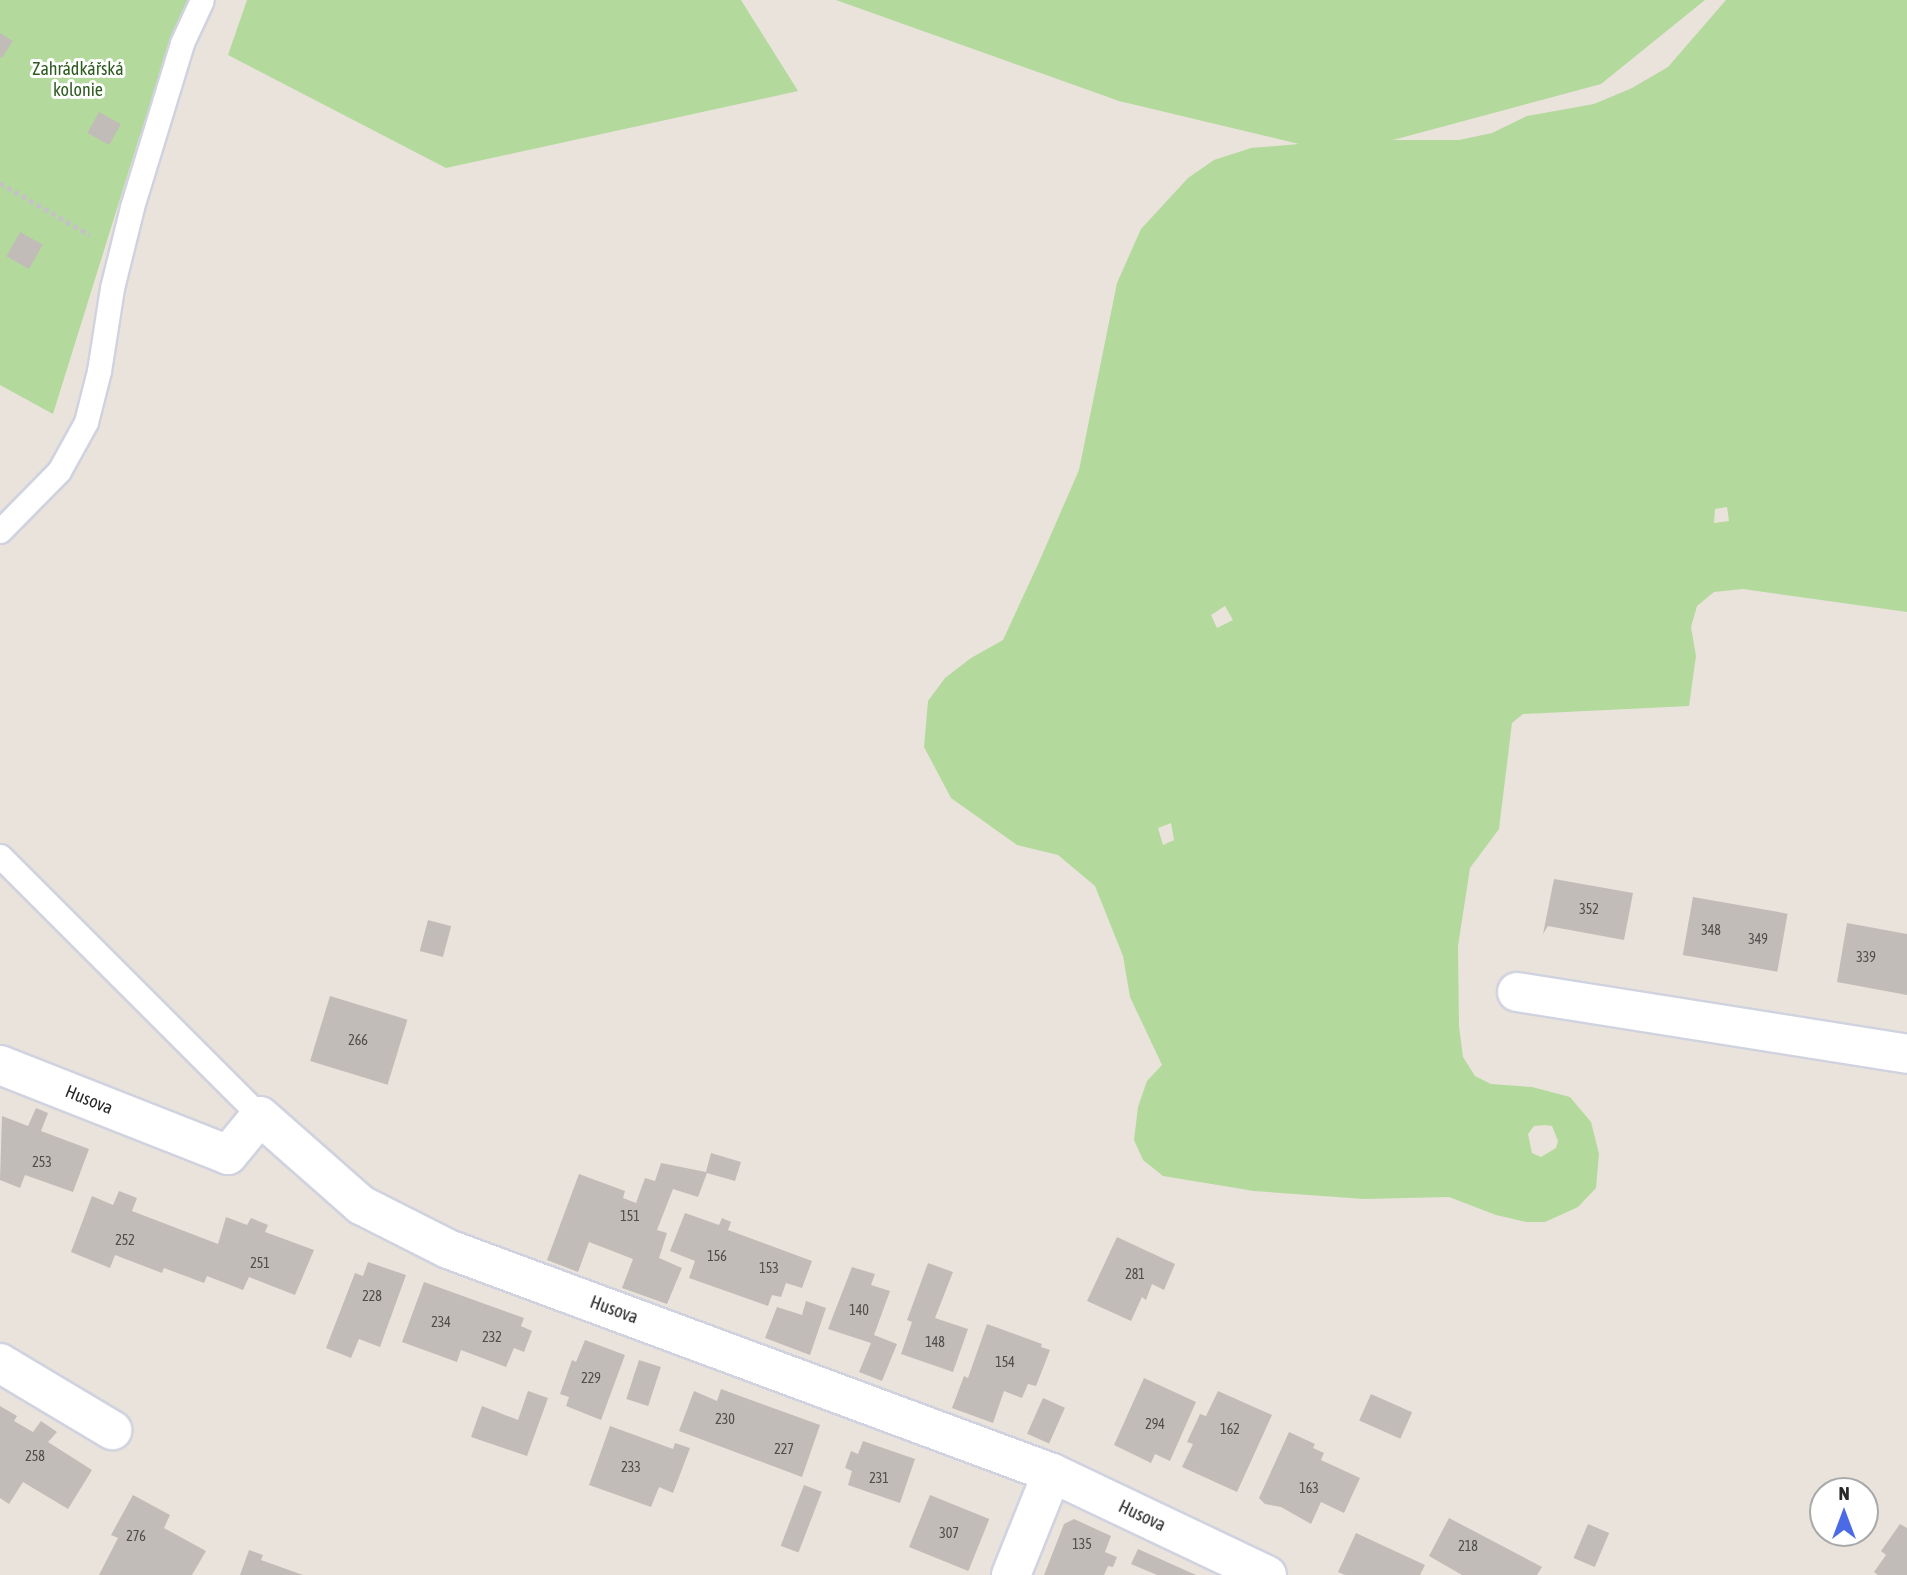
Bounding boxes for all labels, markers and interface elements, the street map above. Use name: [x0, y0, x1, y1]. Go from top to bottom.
park label: Zahrádkářská kolonie: [32, 59, 124, 102]
house number: 352: [1579, 901, 1599, 917]
house number: 348: [1701, 922, 1721, 938]
house number: 349: [1748, 931, 1768, 947]
house number: 339: [1856, 949, 1876, 965]
house number: 266: [348, 1032, 368, 1048]
street label: Husova: [62, 1081, 116, 1119]
house number: 253: [32, 1154, 52, 1170]
house number: 151: [620, 1208, 640, 1224]
house number: 252: [115, 1232, 135, 1248]
house number: 156: [707, 1248, 727, 1264]
house number: 251: [250, 1255, 270, 1271]
house number: 153: [759, 1260, 779, 1276]
house number: 281: [1125, 1266, 1145, 1282]
house number: 228: [362, 1288, 382, 1304]
street label: Husova: [587, 1291, 641, 1329]
house number: 140: [849, 1302, 869, 1318]
house number: 234: [431, 1314, 451, 1330]
house number: 232: [482, 1329, 502, 1345]
house number: 148: [925, 1334, 945, 1350]
house number: 154: [995, 1354, 1015, 1370]
house number: 229: [581, 1370, 601, 1386]
house number: 230: [715, 1411, 735, 1427]
house number: 294: [1145, 1416, 1165, 1432]
house number: 162: [1220, 1421, 1240, 1437]
house number: 227: [774, 1441, 794, 1457]
house number: 258: [25, 1448, 45, 1464]
house number: 233: [621, 1459, 641, 1475]
house number: 231: [869, 1470, 889, 1486]
north arrow: [1809, 1477, 1879, 1547]
house number: 163: [1299, 1480, 1319, 1496]
text: N: [1838, 1482, 1850, 1504]
street label: Husova: [1115, 1496, 1169, 1536]
house number: 307: [939, 1525, 959, 1541]
house number: 276: [126, 1528, 146, 1544]
house number: 135: [1072, 1536, 1092, 1552]
house number: 218: [1458, 1538, 1478, 1554]

